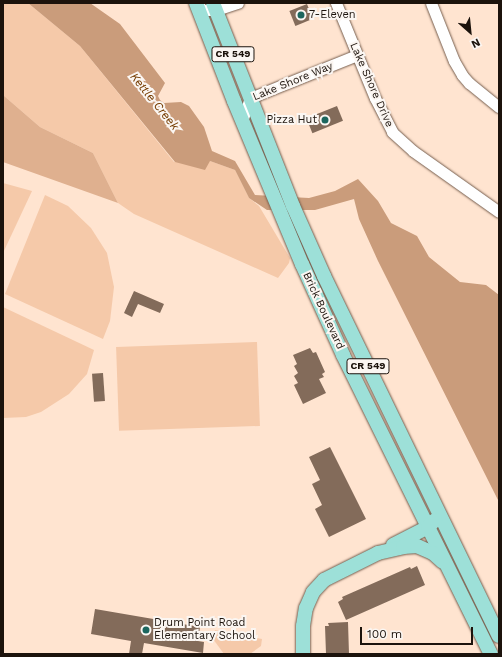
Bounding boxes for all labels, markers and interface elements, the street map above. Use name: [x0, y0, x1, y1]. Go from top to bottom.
place label: 7-Eleven: [309, 8, 356, 22]
marker: 7-Eleven: [296, 10, 306, 20]
north arrow: [450, 12, 490, 52]
text: N: [469, 35, 482, 51]
street label: Lake Shore Drive: [346, 41, 396, 129]
road number: CR 549: [211, 46, 255, 62]
street label: Lake Shore Way: [251, 60, 335, 104]
water label: Kettle Creek: [126, 70, 182, 134]
place label: Pizza Hut: [266, 113, 317, 127]
marker: Pizza Hut: [320, 115, 330, 125]
street label: Brick Boulevard: [299, 270, 347, 352]
road number: CR 549: [346, 358, 390, 374]
place label: Drum Point Road Elementary School: [154, 617, 256, 643]
scale bar: [362, 619, 475, 645]
marker: Drum Point Road Elementary School: [141, 625, 151, 635]
text: 100 m: [367, 627, 402, 641]

